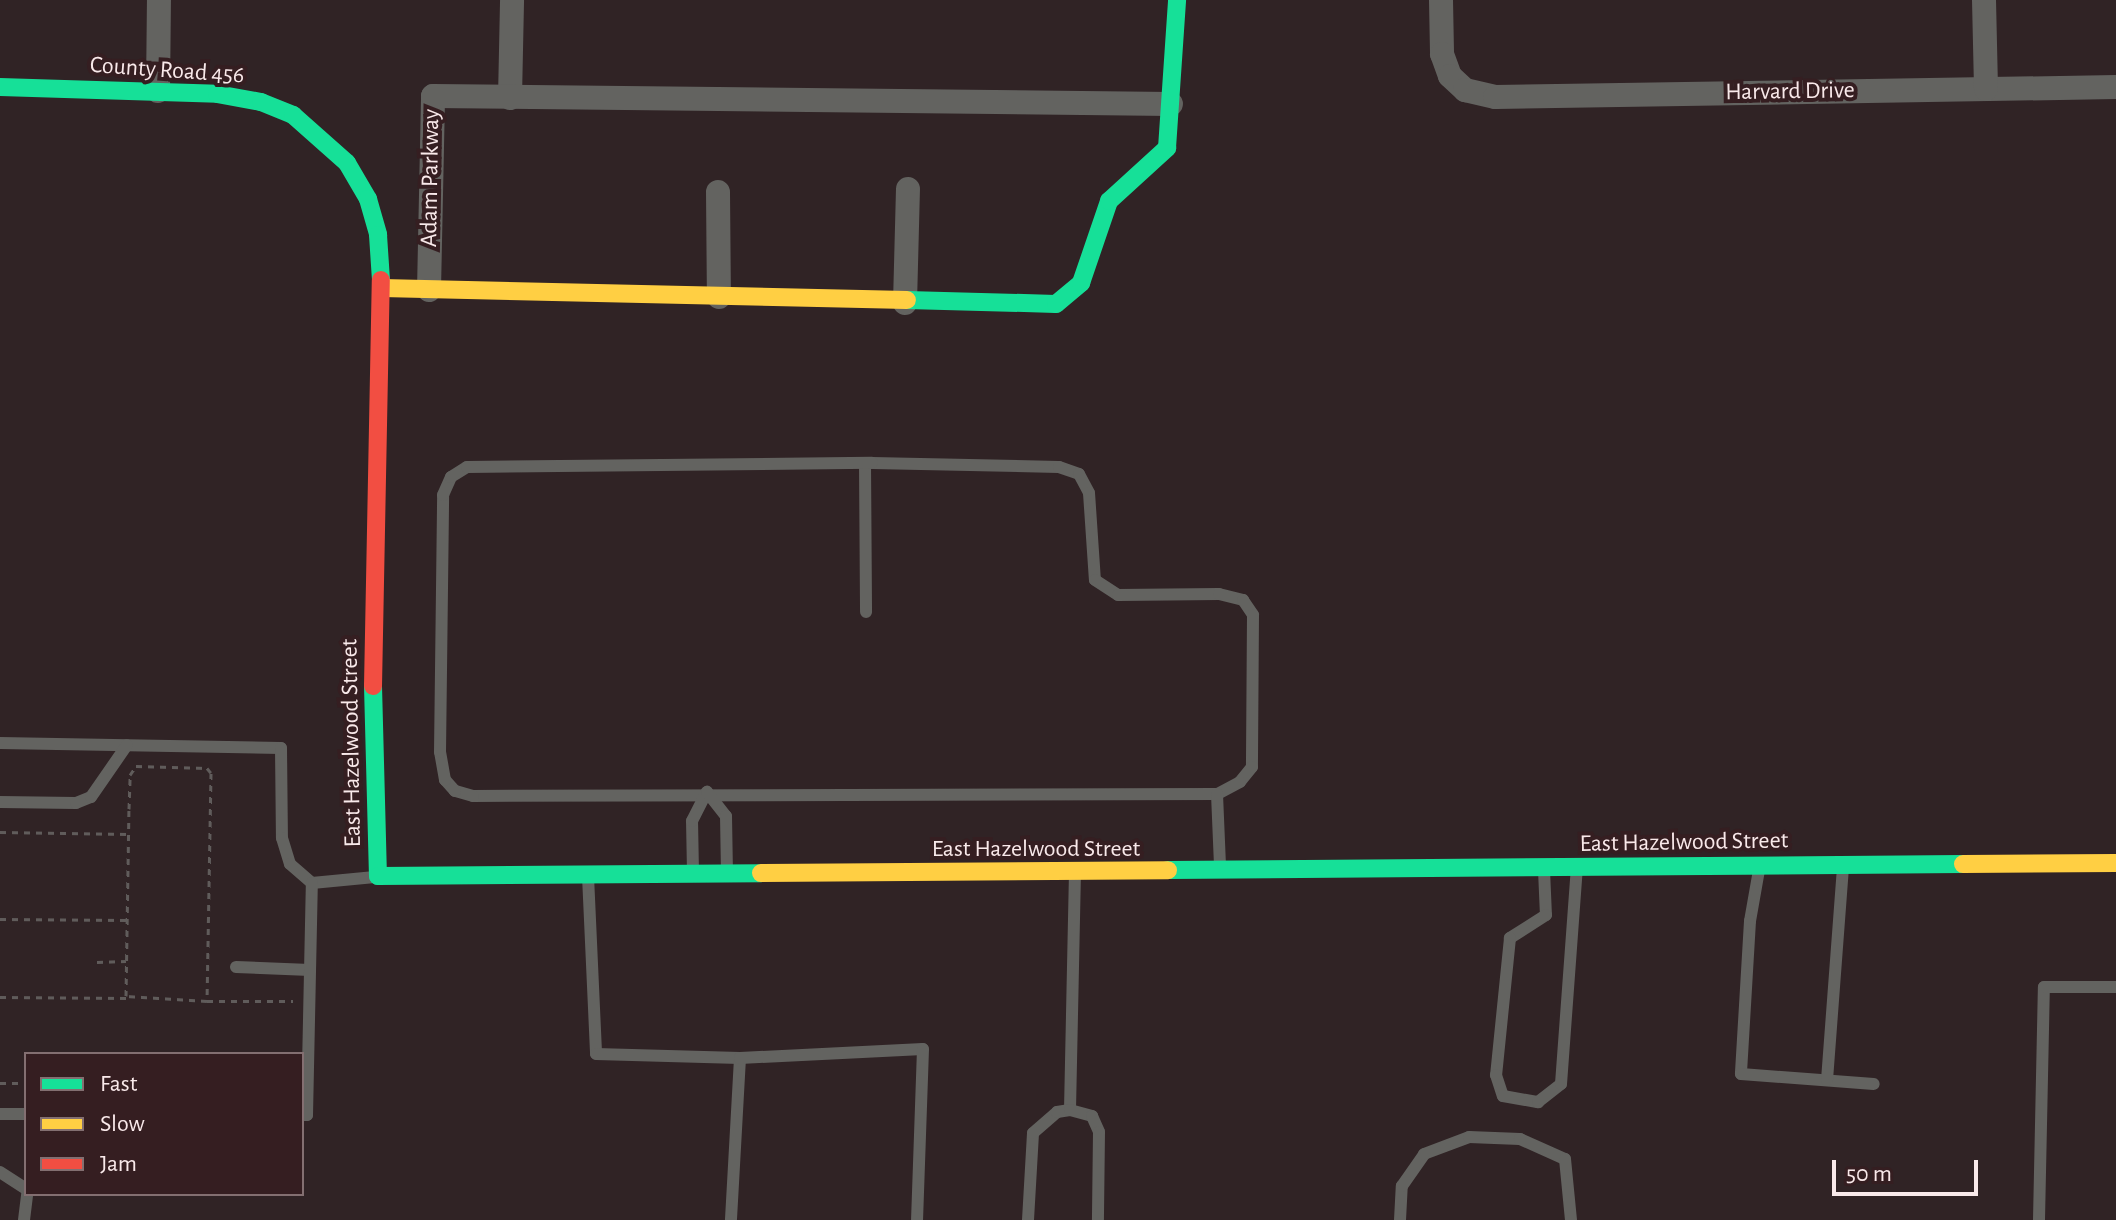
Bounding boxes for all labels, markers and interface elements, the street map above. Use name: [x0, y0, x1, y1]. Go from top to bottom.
street label: County Road 456: [89, 51, 245, 91]
street label: Harvard Drive: [1725, 76, 1855, 108]
street label: Adam Parkway: [415, 109, 447, 247]
street label: East Hazelwood Street: [336, 639, 368, 847]
street label: East Hazelwood Street: [1580, 827, 1788, 859]
street label: East Hazelwood Street: [932, 836, 1140, 864]
legend: [24, 1052, 304, 1196]
text: Fast: [100, 1072, 137, 1096]
text: Slow: [100, 1112, 145, 1136]
scale bar: [1836, 1144, 1982, 1194]
text: Jam: [100, 1152, 137, 1176]
text: 50 m: [1846, 1162, 1892, 1186]

